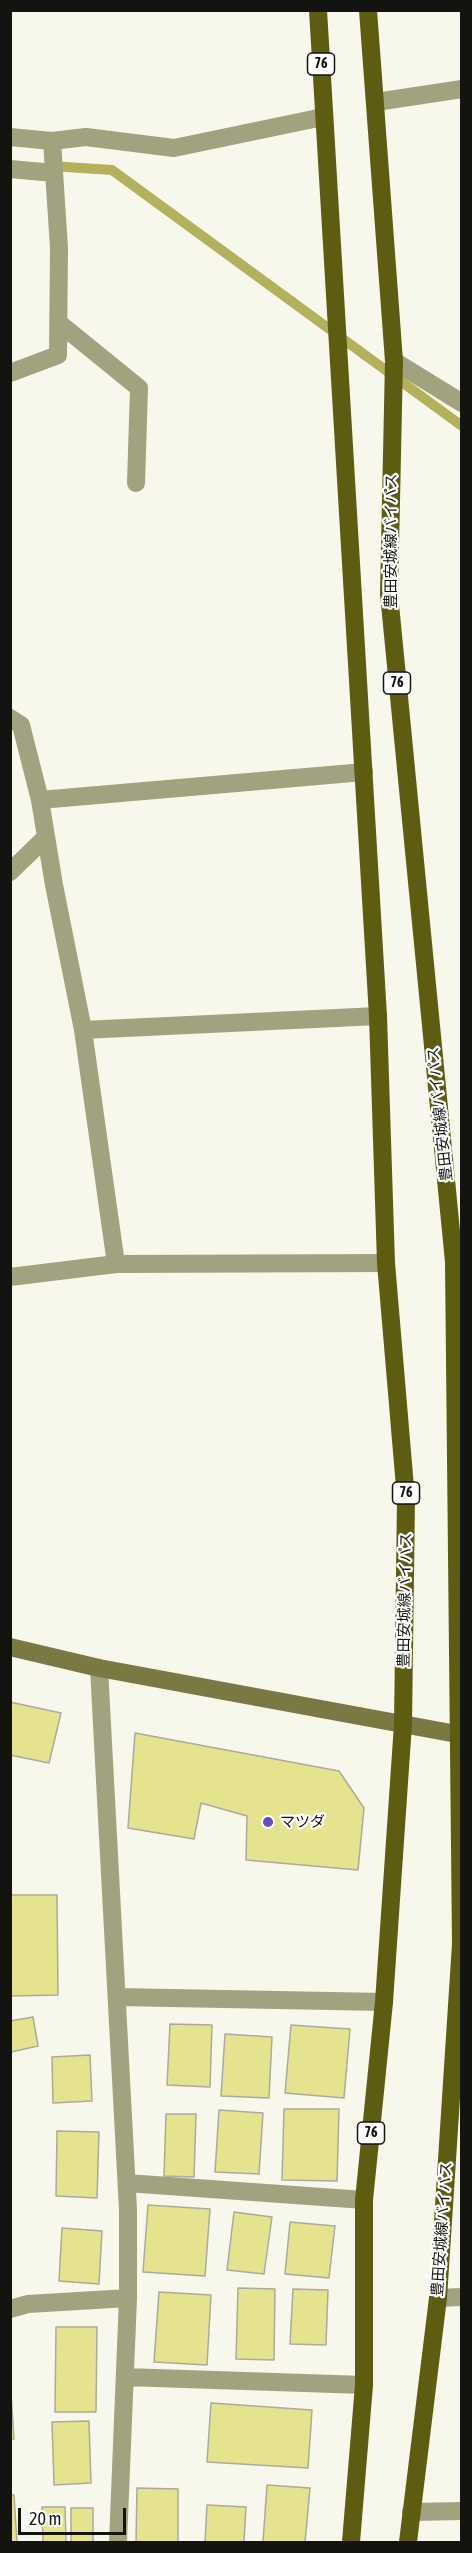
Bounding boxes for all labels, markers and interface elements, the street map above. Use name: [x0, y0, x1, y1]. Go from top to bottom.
road number: 76: [308, 53, 334, 75]
street label: 豊田安城線バイパス: [382, 474, 400, 608]
road number: 76: [384, 672, 410, 694]
street label: 豊田安城線バイパス: [424, 1046, 456, 1182]
road number: 76: [392, 1482, 420, 1504]
street label: 豊田安城線バイパス: [395, 1532, 415, 1668]
place label: マツダ: [280, 1813, 325, 1831]
marker: マツダ: [261, 1815, 275, 1829]
road number: 76: [358, 2122, 385, 2144]
street label: 豊田安城線バイパス: [428, 2161, 456, 2297]
scale bar: [21, 2496, 129, 2534]
text: 20 m: [29, 2508, 61, 2529]

